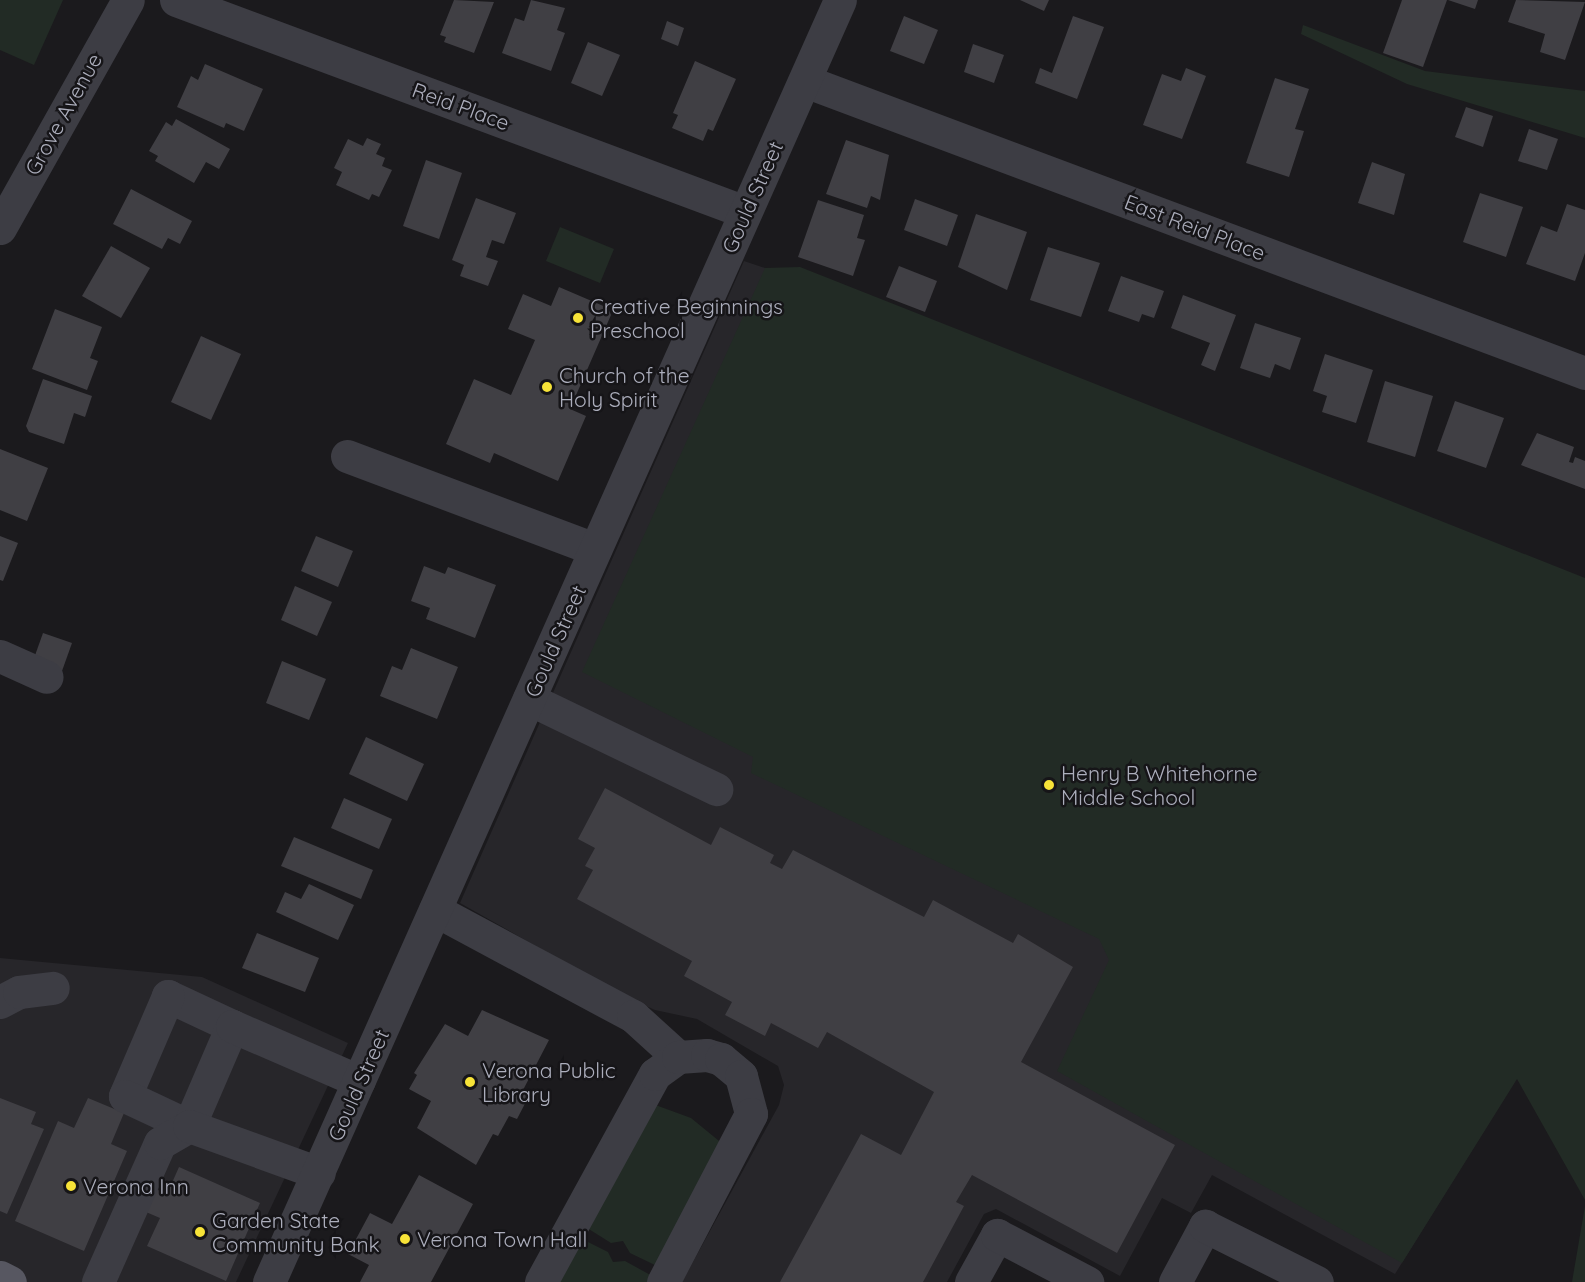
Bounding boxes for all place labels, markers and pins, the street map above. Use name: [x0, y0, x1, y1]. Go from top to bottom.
place label: Creative Beginnings Preschool: [590, 293, 783, 343]
marker: Creative Beginnings Preschool: [571, 311, 585, 325]
place label: Church of the Holy Spirit: [559, 362, 690, 412]
marker: Church of the Holy Spirit: [540, 380, 554, 394]
place label: Henry B Whitehorne Middle School: [1061, 760, 1258, 810]
marker: Henry B Whitehorne Middle School: [1042, 778, 1056, 792]
place label: Verona Public Library: [482, 1057, 616, 1107]
marker: Verona Public Library: [463, 1075, 477, 1089]
place label: Verona Inn: [83, 1173, 189, 1199]
marker: Verona Inn: [64, 1179, 78, 1193]
place label: Garden State Community Bank: [212, 1207, 380, 1257]
marker: Garden State Community Bank: [193, 1225, 207, 1239]
place label: Verona Town Hall: [417, 1226, 587, 1252]
marker: Verona Town Hall: [398, 1232, 412, 1246]

